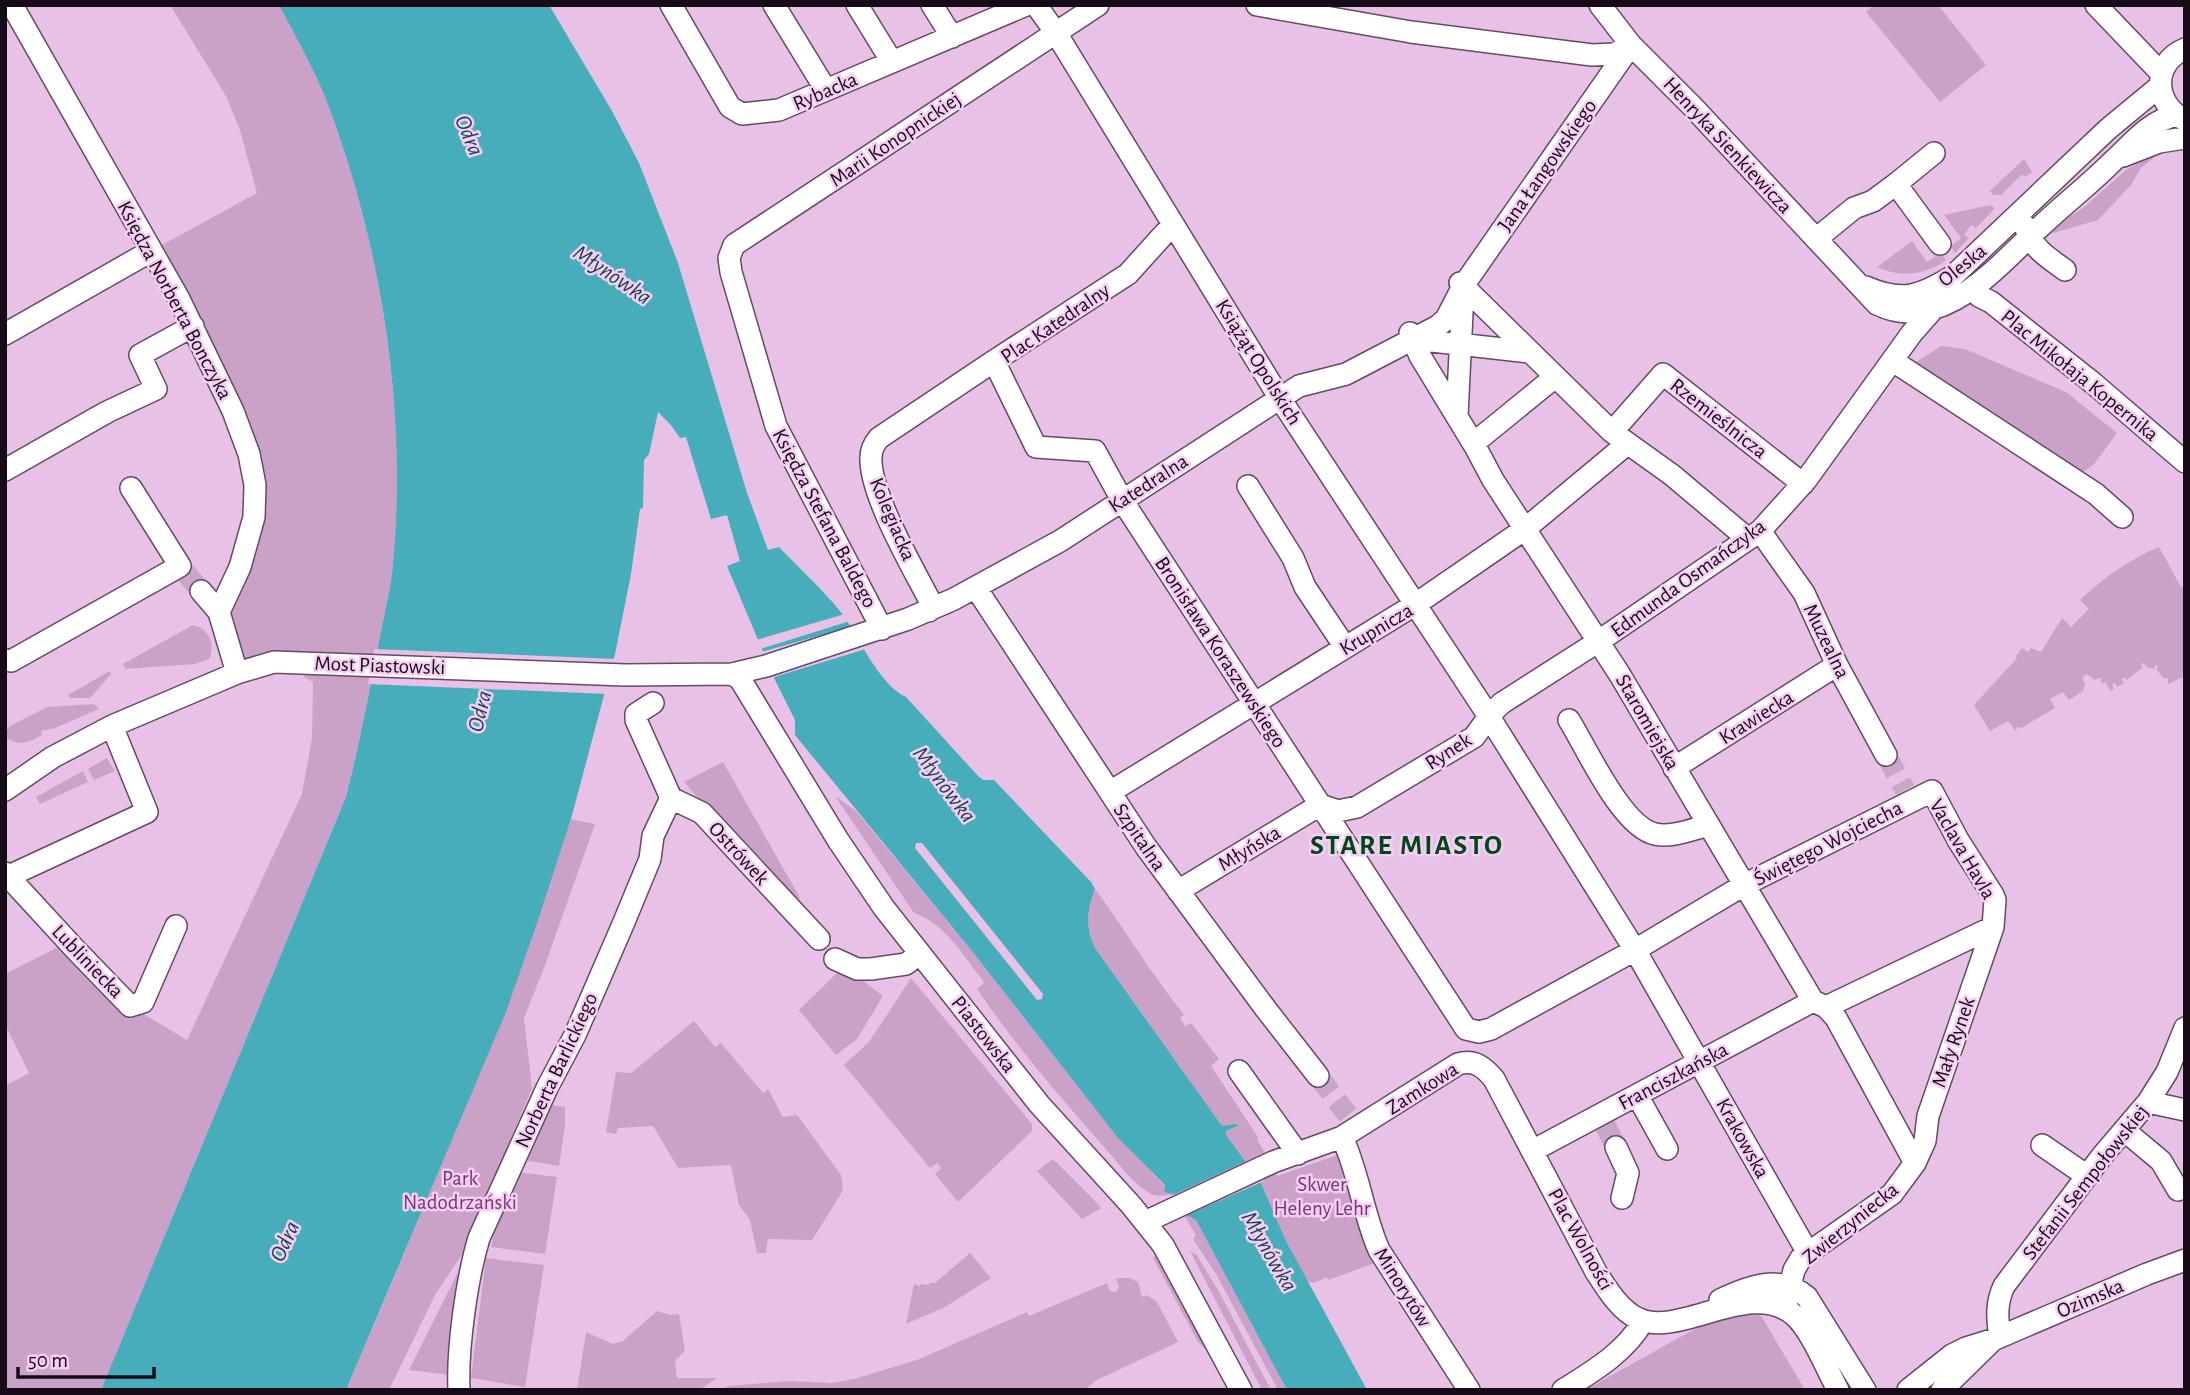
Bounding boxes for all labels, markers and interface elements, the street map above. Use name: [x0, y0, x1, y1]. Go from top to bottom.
street label: Rybacka: [790, 68, 861, 114]
street label: Henryka Sienkiewicza: [1659, 73, 1796, 218]
street label: Marii Konopnickiej: [826, 88, 965, 191]
street label: Jana Łangowskiego: [1494, 95, 1601, 235]
water label: Odra: [450, 112, 487, 159]
street label: Księdza Norberta Bonczyka: [113, 198, 236, 403]
street label: Oleska: [1934, 240, 1990, 291]
water label: Młynówka: [569, 241, 655, 310]
street label: Plac Katedralny: [997, 279, 1113, 367]
street label: Książąt Opolskich: [1212, 296, 1306, 429]
street label: Plac Mikołaja Kopernika: [1997, 306, 2163, 445]
street label: Rzemieślnicza: [1666, 374, 1771, 463]
street label: Księdza Stefana Baldego: [768, 425, 881, 611]
street label: Katedralna: [1105, 450, 1192, 517]
street label: Kolegiacka: [866, 475, 919, 564]
street label: Edmunda Osmańczyka: [1607, 515, 1770, 641]
street label: Bronisława Koraszewskiego: [1151, 553, 1290, 752]
street label: Krupnicza: [1336, 599, 1417, 659]
street label: Muzealna: [1800, 601, 1854, 682]
street label: Most Piastowski: [314, 653, 446, 678]
street label: Staromiejska: [1612, 671, 1683, 774]
street label: Krawiecka: [1715, 686, 1797, 748]
water label: Odra: [464, 688, 497, 734]
street label: Rynek: [1421, 729, 1475, 774]
water label: Młynówka: [908, 743, 980, 827]
street label: Świętego Wojciecha: [1749, 794, 1906, 890]
street label: Vaclava Havla: [1925, 796, 2000, 903]
street label: Szpitalna: [1110, 800, 1170, 875]
street label: Ostrówek: [704, 818, 773, 889]
street label: Młyńska: [1215, 822, 1284, 875]
district label: STARE MIASTO: [1310, 832, 1504, 860]
street label: Lubliniecka: [48, 921, 128, 1002]
street label: Norberta Barlickiego: [511, 989, 602, 1151]
street label: Piastowska: [947, 992, 1020, 1077]
street label: Mały Rynek: [1928, 994, 1979, 1090]
street label: Franciszkańska: [1615, 1039, 1732, 1114]
street label: Zamkowa: [1383, 1058, 1462, 1119]
street label: Krakowska: [1712, 1095, 1773, 1182]
street label: Stefanii Sempołowskiej: [2019, 1101, 2152, 1264]
park label: Park Nadodrzański: [403, 1168, 517, 1213]
park label: Skwer Heleny Lehr: [1274, 1174, 1371, 1219]
street label: Zwierzyniecka: [1798, 1178, 1902, 1268]
street label: Plac Wolności: [1544, 1185, 1617, 1294]
water label: Młynówka: [1237, 1208, 1301, 1296]
water label: Odra: [266, 1218, 304, 1265]
street label: Minorytów: [1370, 1244, 1435, 1331]
street label: Ozimska: [2054, 1275, 2127, 1322]
scale bar: [18, 1336, 154, 1380]
text: 50 m: [28, 1350, 68, 1371]

